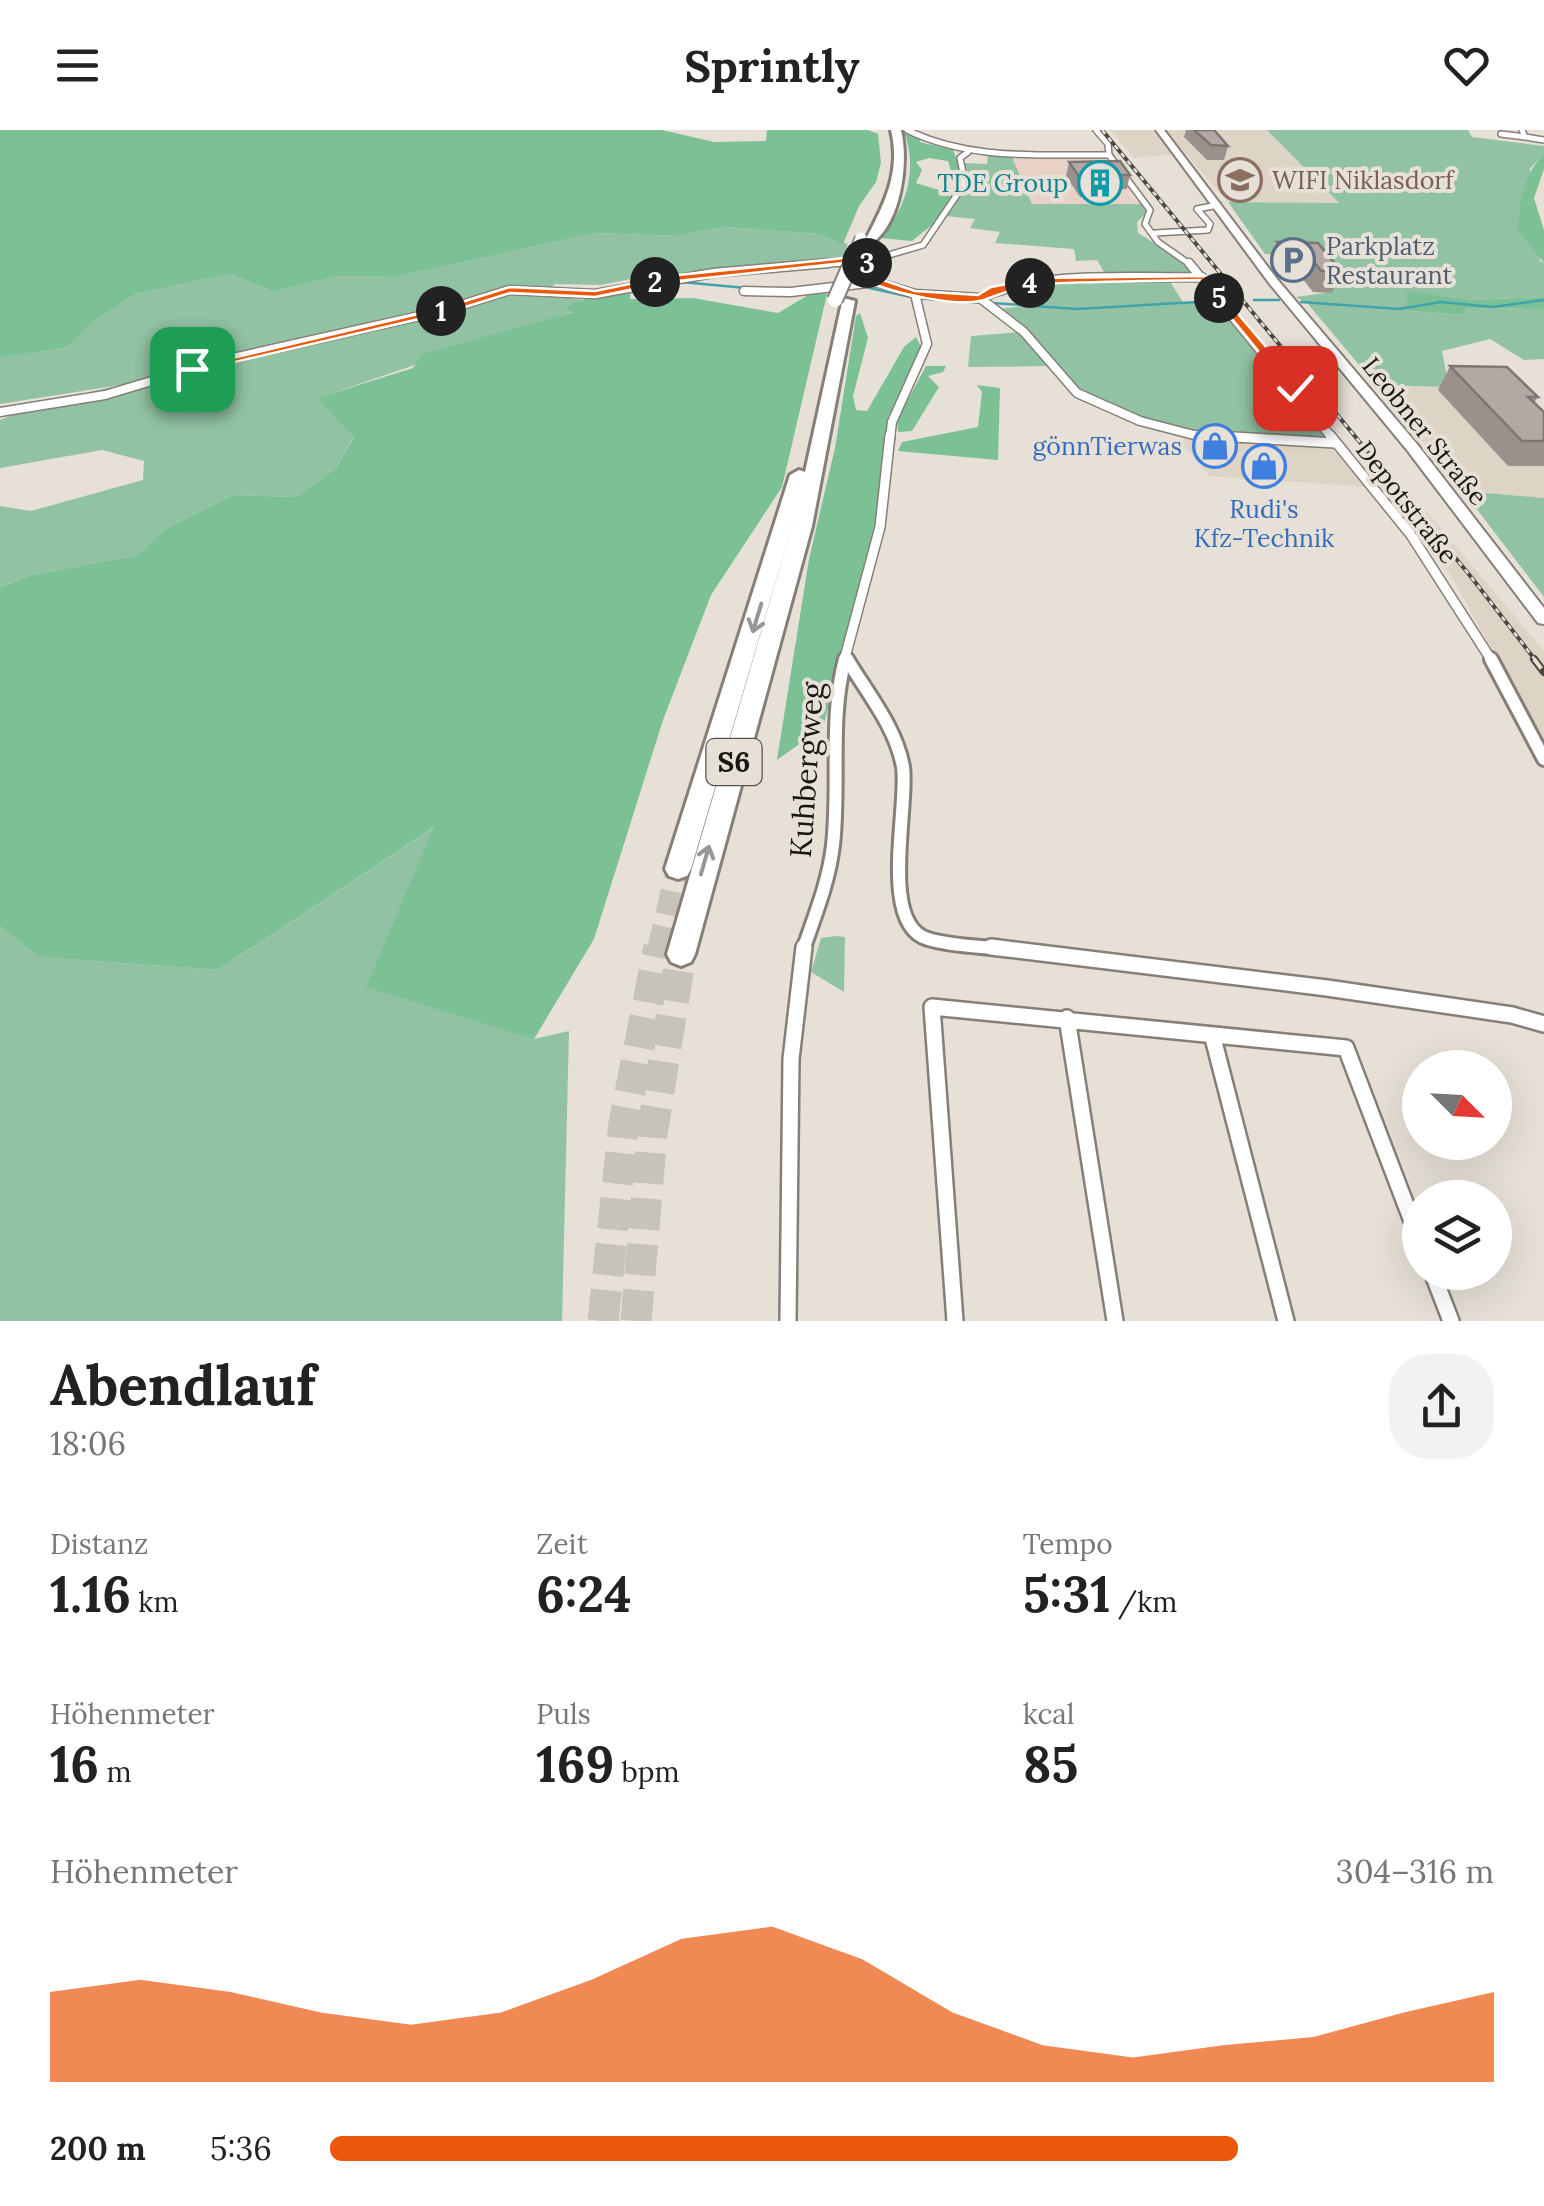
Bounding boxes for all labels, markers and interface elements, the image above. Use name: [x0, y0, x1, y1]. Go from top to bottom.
text: Sprintly: [684, 37, 860, 94]
icon: menu: [50, 38, 105, 93]
icon: heart: [1439, 38, 1494, 93]
school or university icon: WIFI Niklasdorf: [1217, 157, 1263, 203]
building icon: TDE Group: [1077, 160, 1123, 206]
place label: WIFI Niklasdorf: [1272, 164, 1455, 196]
place label: TDE Group: [937, 167, 1068, 199]
place label: Parkplatz Restaurant: [1326, 230, 1453, 291]
parking icon: Parkplatz Restaurant: [1270, 237, 1316, 283]
pin: 3: [842, 238, 892, 288]
text: 3: [859, 245, 875, 281]
pin: 2: [630, 257, 680, 307]
pin: 4: [1005, 258, 1055, 308]
text: 2: [648, 264, 662, 300]
text: 4: [1022, 265, 1038, 301]
pin: 5: [1194, 273, 1244, 323]
text: 5: [1211, 280, 1227, 316]
pin: 1: [416, 286, 466, 336]
text: 1: [435, 293, 447, 329]
pin: [150, 327, 235, 412]
icon: arrive: [165, 342, 220, 397]
pin: [1253, 346, 1338, 431]
street label: Leobner Straße: [1356, 351, 1494, 511]
icon: check: [1268, 361, 1323, 416]
shop icon: gönnTierwas: [1192, 423, 1238, 469]
place label: gönnTierwas: [1033, 430, 1182, 462]
street label: Depotstraße: [1349, 434, 1465, 570]
shop icon: Rudi's Kfz-Technik: [1241, 443, 1287, 489]
place label: Rudi's Kfz-Technik: [1194, 493, 1335, 554]
one-way arrow: [747, 601, 765, 633]
street label: Kuhbergweg: [781, 679, 832, 859]
road number: S6: [706, 739, 762, 785]
one-way arrow: [697, 845, 716, 876]
north arrow: [1402, 1050, 1512, 1160]
map controls: [1402, 1050, 1512, 1290]
button: layers: [1402, 1180, 1512, 1290]
text: Abendlauf: [50, 1350, 316, 1420]
button: share: [1389, 1354, 1494, 1459]
text: 18:06: [50, 1423, 126, 1464]
text: Distanz: [50, 1526, 148, 1562]
text: Zeit: [536, 1526, 588, 1562]
text: Tempo: [1023, 1526, 1113, 1562]
text: 1.16: [50, 1562, 131, 1626]
text: 6:24: [536, 1562, 632, 1626]
text: 5:31: [1023, 1562, 1110, 1626]
text: km: [131, 1584, 178, 1620]
text: /km: [1110, 1584, 1177, 1620]
text: Höhenmeter: [50, 1696, 215, 1732]
text: Puls: [536, 1696, 591, 1732]
text: kcal: [1023, 1696, 1074, 1732]
text: 16: [50, 1732, 99, 1796]
text: 169: [536, 1732, 614, 1796]
text: 85: [1023, 1732, 1078, 1796]
text: m: [99, 1754, 131, 1790]
text: bpm: [614, 1754, 680, 1790]
text: Höhenmeter: [50, 1851, 238, 1892]
text: 304–316 m: [1336, 1851, 1494, 1892]
text: 200 m: [50, 2128, 146, 2169]
text: 5:36: [210, 2128, 272, 2169]

